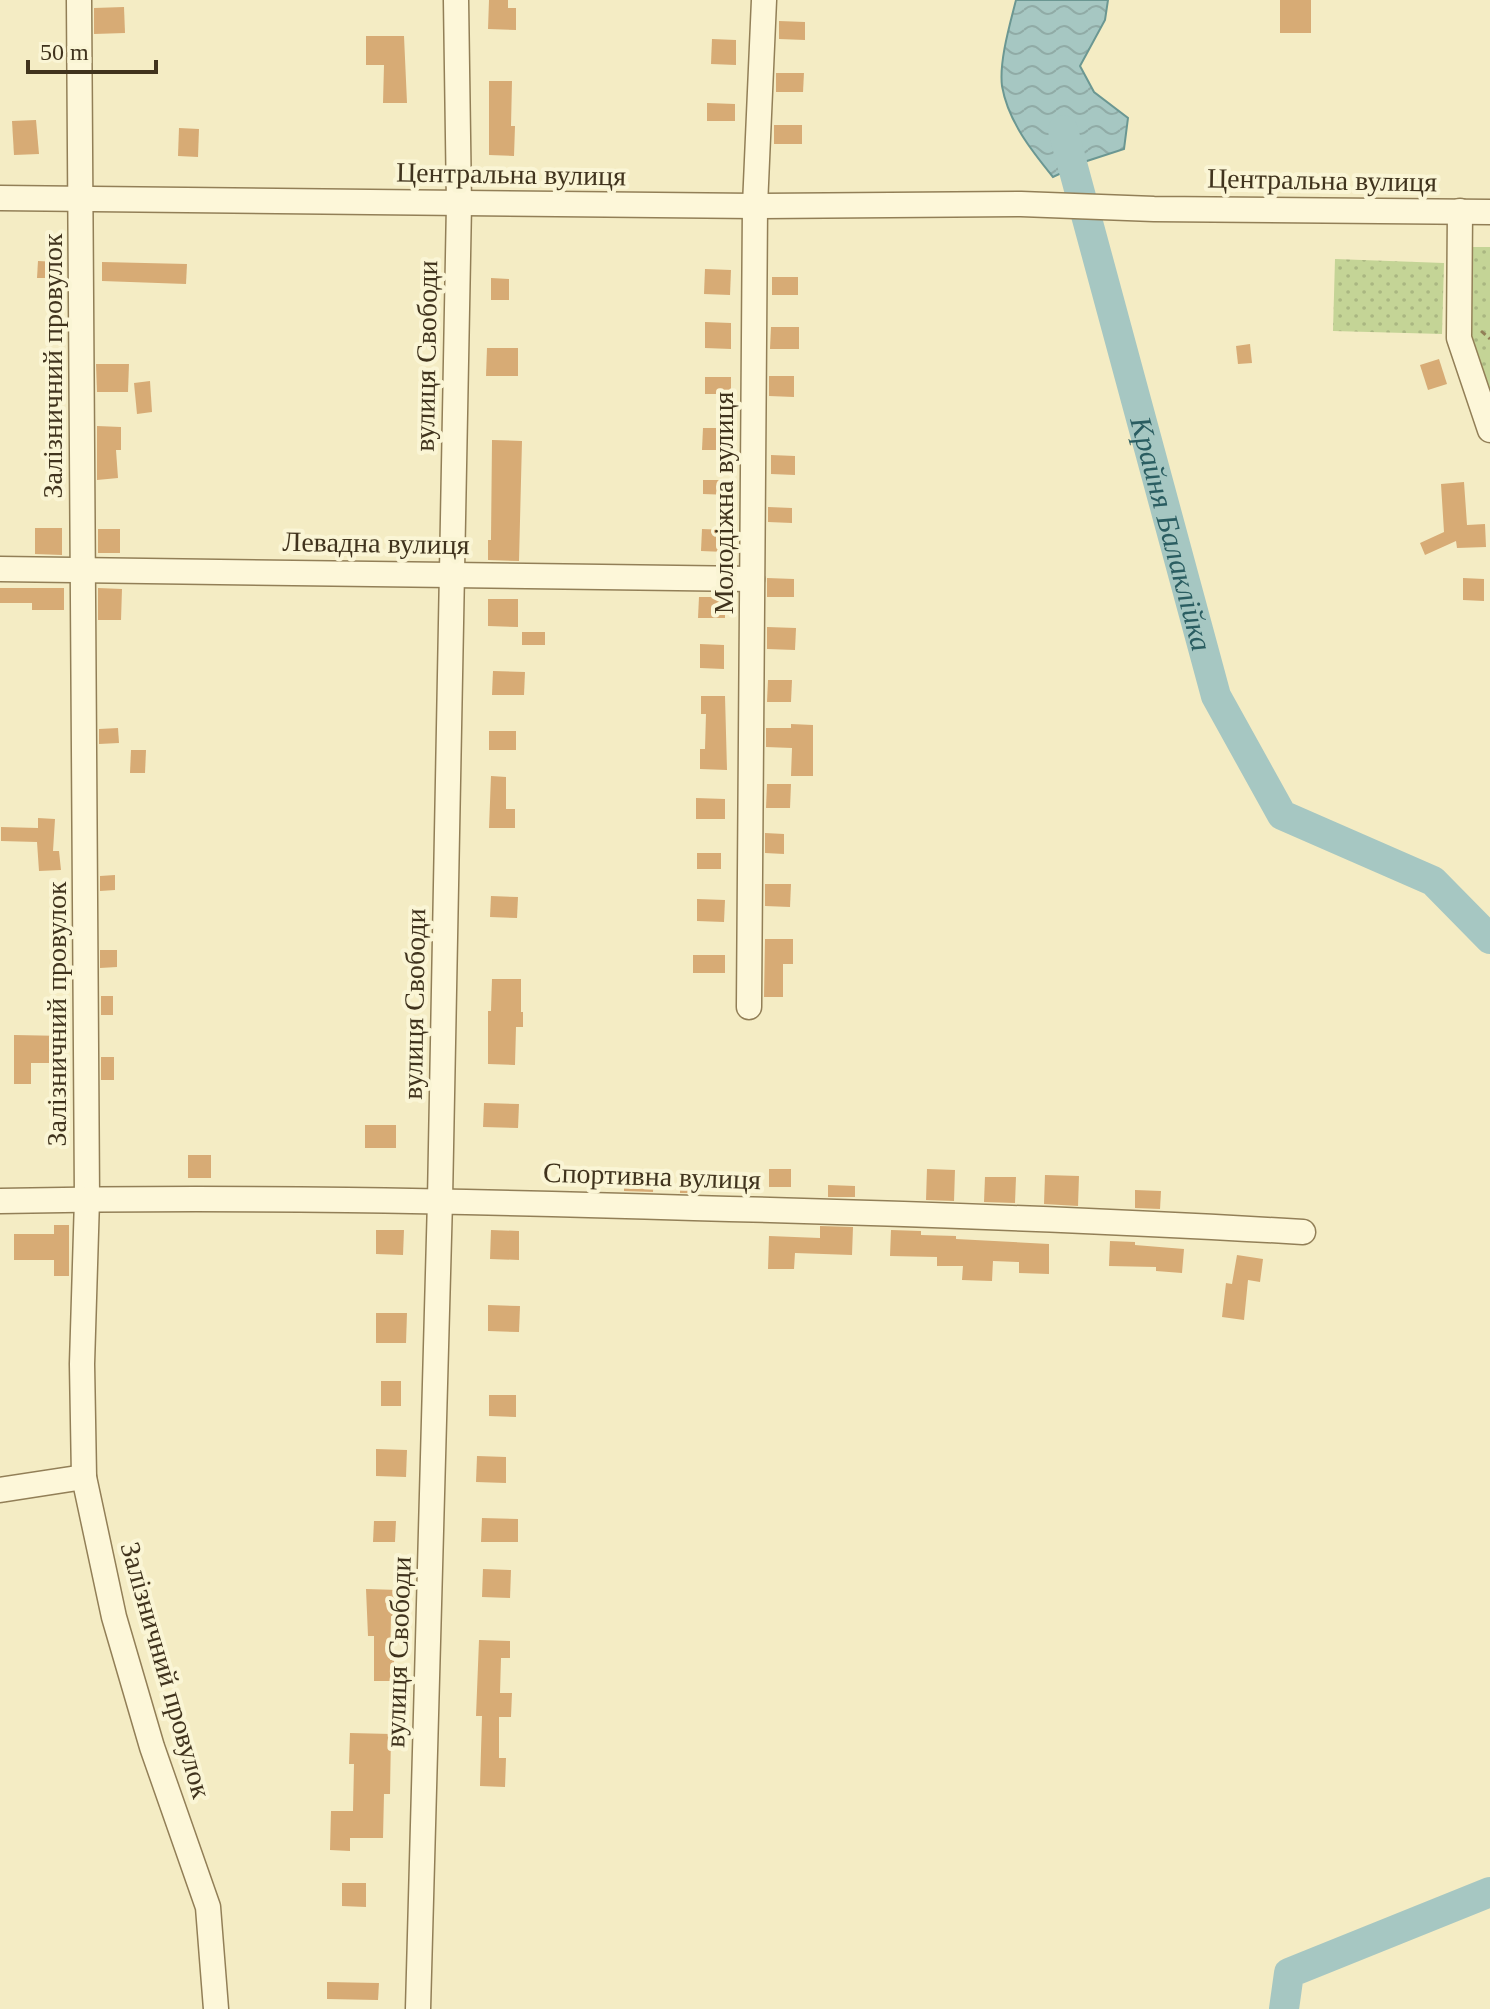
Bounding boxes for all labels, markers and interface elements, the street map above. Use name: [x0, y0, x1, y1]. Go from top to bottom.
scale bar: [28, 24, 156, 74]
text: 50 m: [40, 39, 89, 65]
street label: Центральна вулиця: [396, 156, 626, 192]
street label: Центральна вулиця: [1207, 162, 1437, 198]
street label: Залізничний провулок: [37, 233, 68, 499]
street label: вулиця Свободи: [409, 260, 443, 452]
street label: Молодіжна вулиця: [708, 392, 739, 614]
water label: Крайня Балаклійка: [1124, 412, 1220, 655]
street label: Левадна вулиця: [282, 526, 470, 560]
street label: Залізничний провулок: [41, 881, 72, 1147]
street label: вулиця Свободи: [397, 908, 431, 1100]
street label: Спортивна вулиця: [543, 1157, 762, 1195]
street label: Залізничний провулок: [115, 1538, 218, 1802]
street label: вулиця Свободи: [379, 1556, 417, 1748]

